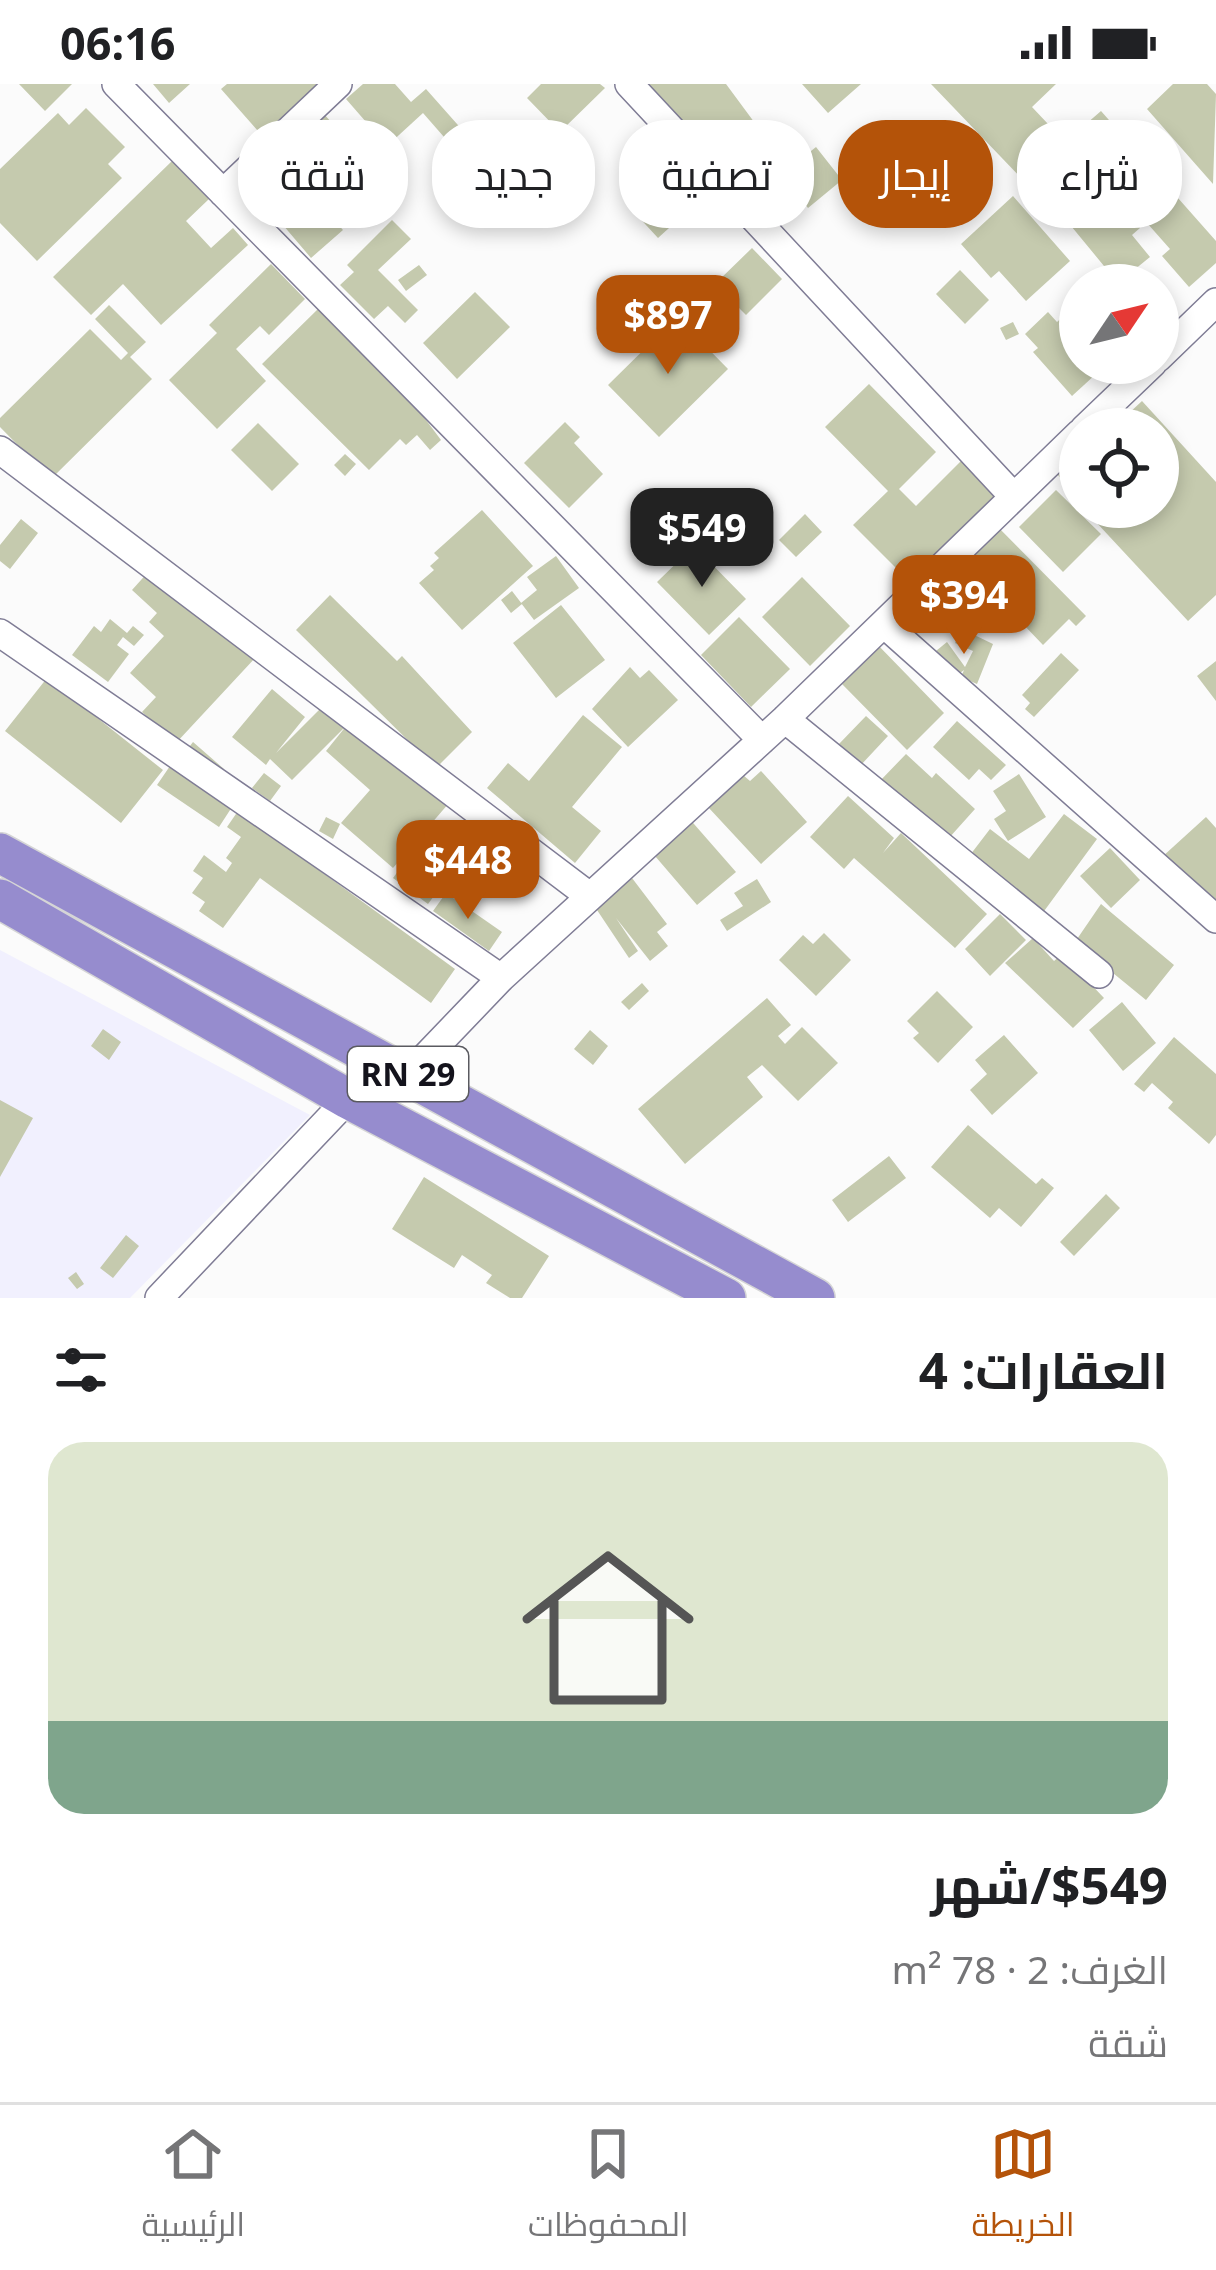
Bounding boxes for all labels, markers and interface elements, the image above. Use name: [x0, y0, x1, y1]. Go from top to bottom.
text: 06:16: [60, 12, 176, 73]
chip: شقة: [238, 120, 408, 228]
chip: جديد: [432, 120, 595, 228]
chip: تصفية: [619, 120, 814, 228]
chip: إيجار: [838, 120, 993, 228]
chip: شراء: [1017, 120, 1182, 228]
north arrow: [1059, 264, 1179, 384]
map controls: [1059, 264, 1179, 528]
pin: $897: [597, 275, 739, 377]
text: $897: [623, 287, 713, 340]
button: locate: [1059, 408, 1179, 528]
pin: $549: [631, 488, 773, 590]
text: $549: [657, 500, 747, 553]
pin: $394: [893, 555, 1035, 657]
text: $394: [919, 567, 1009, 620]
pin: $448: [397, 820, 539, 922]
text: $448: [423, 832, 513, 885]
road number: RN 29: [348, 1047, 468, 1101]
text: العقارات: 4: [919, 1334, 1168, 1404]
icon: filters: [48, 1337, 114, 1403]
icon: home: [500, 1520, 716, 1736]
text: $549/شهر: [930, 1849, 1168, 1919]
text: الغرف: 2 · 78 m²: [891, 1942, 1168, 1995]
text: شقة: [1088, 2015, 1168, 2068]
tab: الرئيسية: [142, 2121, 245, 2255]
tab: المحفوظات: [528, 2121, 689, 2255]
tab: الخريطة: [972, 2121, 1075, 2255]

